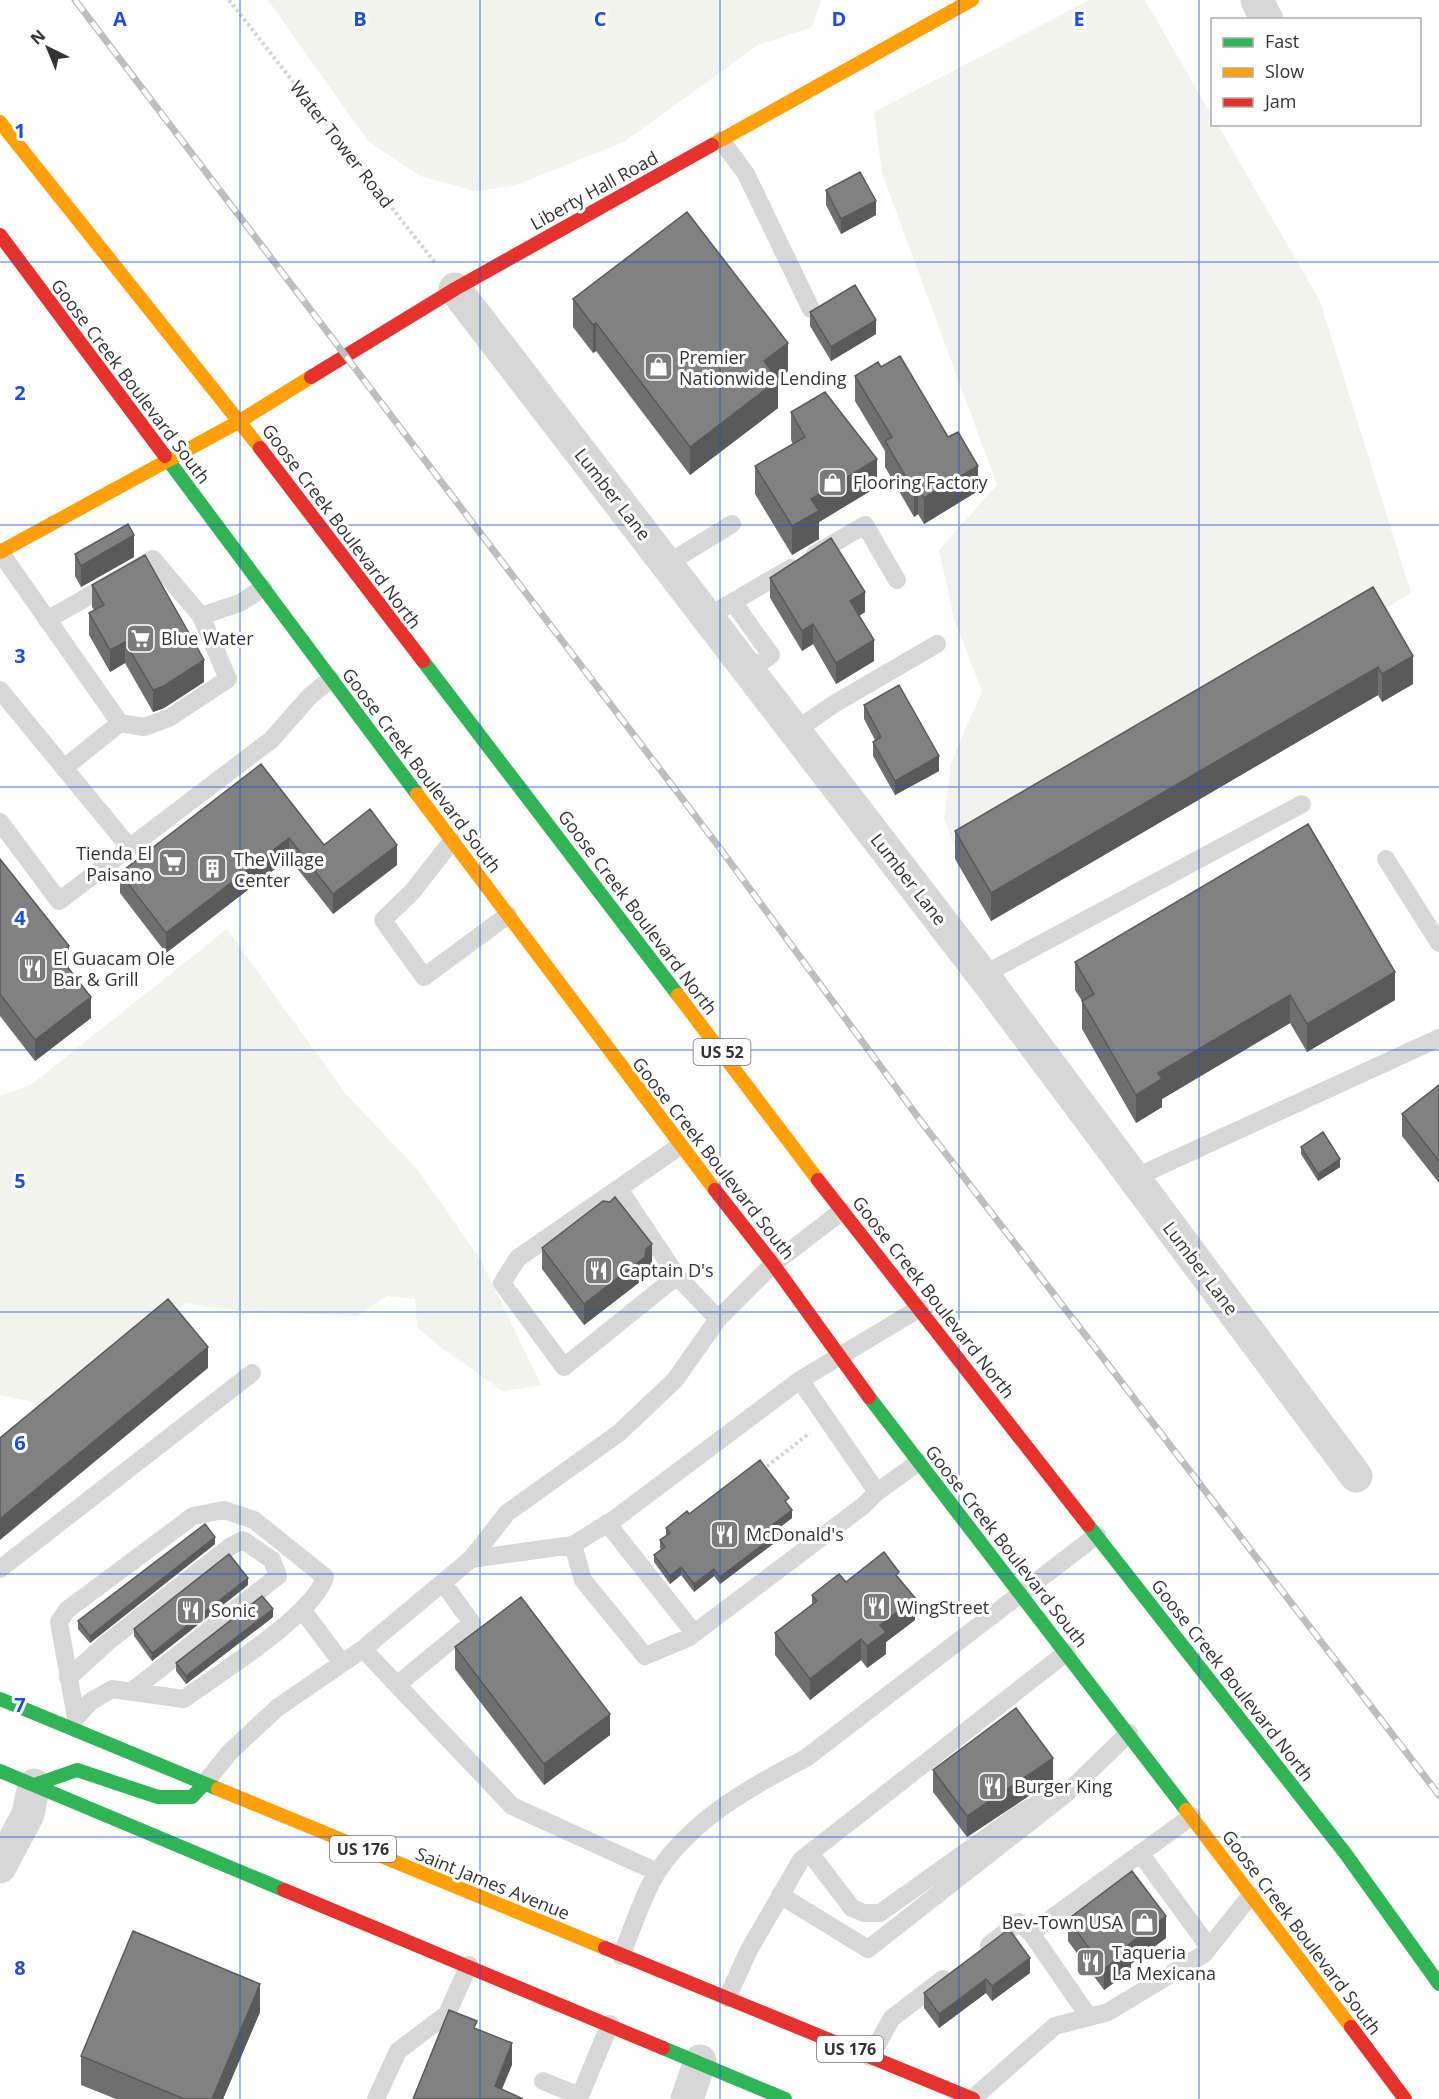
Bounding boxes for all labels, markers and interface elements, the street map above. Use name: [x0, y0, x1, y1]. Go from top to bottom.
text: A: [113, 5, 127, 32]
text: B: [353, 5, 367, 32]
text: C: [594, 5, 607, 32]
text: D: [832, 5, 846, 32]
text: E: [1073, 5, 1085, 32]
north arrow: [18, 18, 78, 78]
legend: [1211, 18, 1421, 126]
text: N: [26, 25, 50, 50]
text: Fast: [1265, 29, 1299, 53]
text: Slow: [1265, 59, 1304, 83]
street label: Water Tower Road: [285, 76, 399, 212]
text: Jam: [1263, 89, 1297, 113]
text: 1: [14, 117, 26, 144]
street label: Liberty Hall Road: [526, 145, 662, 235]
street label: Goose Creek Boulevard South: [46, 274, 216, 488]
place label: Premier Nationwide Lending: [679, 345, 847, 390]
shop icon: Premier Nationwide Lending: [642, 351, 674, 383]
text: 2: [14, 379, 26, 406]
street label: Goose Creek Boulevard North: [257, 419, 427, 633]
street label: Lumber Lane: [569, 443, 657, 545]
shop icon: Flooring Factory: [816, 466, 848, 498]
place label: Flooring Factory: [853, 470, 988, 494]
supermarket icon: Blue Water: [124, 622, 156, 654]
place label: Blue Water: [161, 626, 254, 650]
text: 3: [14, 642, 26, 669]
street label: Goose Creek Boulevard South: [337, 663, 507, 877]
street label: Goose Creek Boulevard North: [553, 805, 723, 1019]
street label: Lumber Lane: [865, 828, 953, 930]
place label: Tienda El Paisano: [76, 841, 152, 886]
supermarket icon: Tienda El Paisano: [157, 847, 189, 879]
place label: The Village Center: [234, 847, 324, 892]
building icon: The Village Center: [197, 853, 229, 885]
text: 4: [14, 904, 26, 931]
place label: El Guacam Ole Bar & Grill: [53, 946, 175, 991]
restaurant icon: El Guacam Ole Bar & Grill: [16, 952, 48, 984]
road number: US 52: [694, 1039, 750, 1065]
street label: Goose Creek Boulevard South: [627, 1052, 801, 1264]
text: 5: [14, 1167, 26, 1194]
street label: Goose Creek Boulevard North: [847, 1191, 1021, 1403]
street label: Lumber Lane: [1158, 1217, 1244, 1319]
restaurant icon: Captain D's: [582, 1254, 614, 1286]
place label: Captain D's: [619, 1258, 714, 1282]
text: 6: [14, 1429, 26, 1456]
street label: Goose Creek Boulevard South: [920, 1440, 1094, 1652]
restaurant icon: McDonald's: [709, 1518, 741, 1550]
place label: McDonald's: [746, 1522, 844, 1546]
street label: Goose Creek Boulevard North: [1146, 1574, 1320, 1786]
restaurant icon: WingStreet: [860, 1591, 892, 1623]
restaurant icon: Sonic: [174, 1594, 206, 1626]
place label: WingStreet: [897, 1595, 989, 1619]
place label: Sonic: [211, 1598, 256, 1622]
text: 7: [14, 1691, 26, 1718]
restaurant icon: Burger King: [977, 1770, 1009, 1802]
place label: Burger King: [1014, 1774, 1113, 1798]
street label: Goose Creek Boulevard South: [1217, 1825, 1387, 2039]
road number: US 176: [330, 1836, 396, 1862]
street label: Saint James Avenue: [412, 1841, 574, 1925]
shop icon: Bev-Town USA: [1128, 1906, 1160, 1938]
place label: Bev-Town USA: [1002, 1910, 1124, 1934]
place label: Taqueria La Mexicana: [1112, 1940, 1216, 1985]
restaurant icon: Taqueria La Mexicana: [1075, 1946, 1107, 1978]
text: 8: [14, 1954, 26, 1981]
road number: US 176: [817, 2036, 883, 2062]

